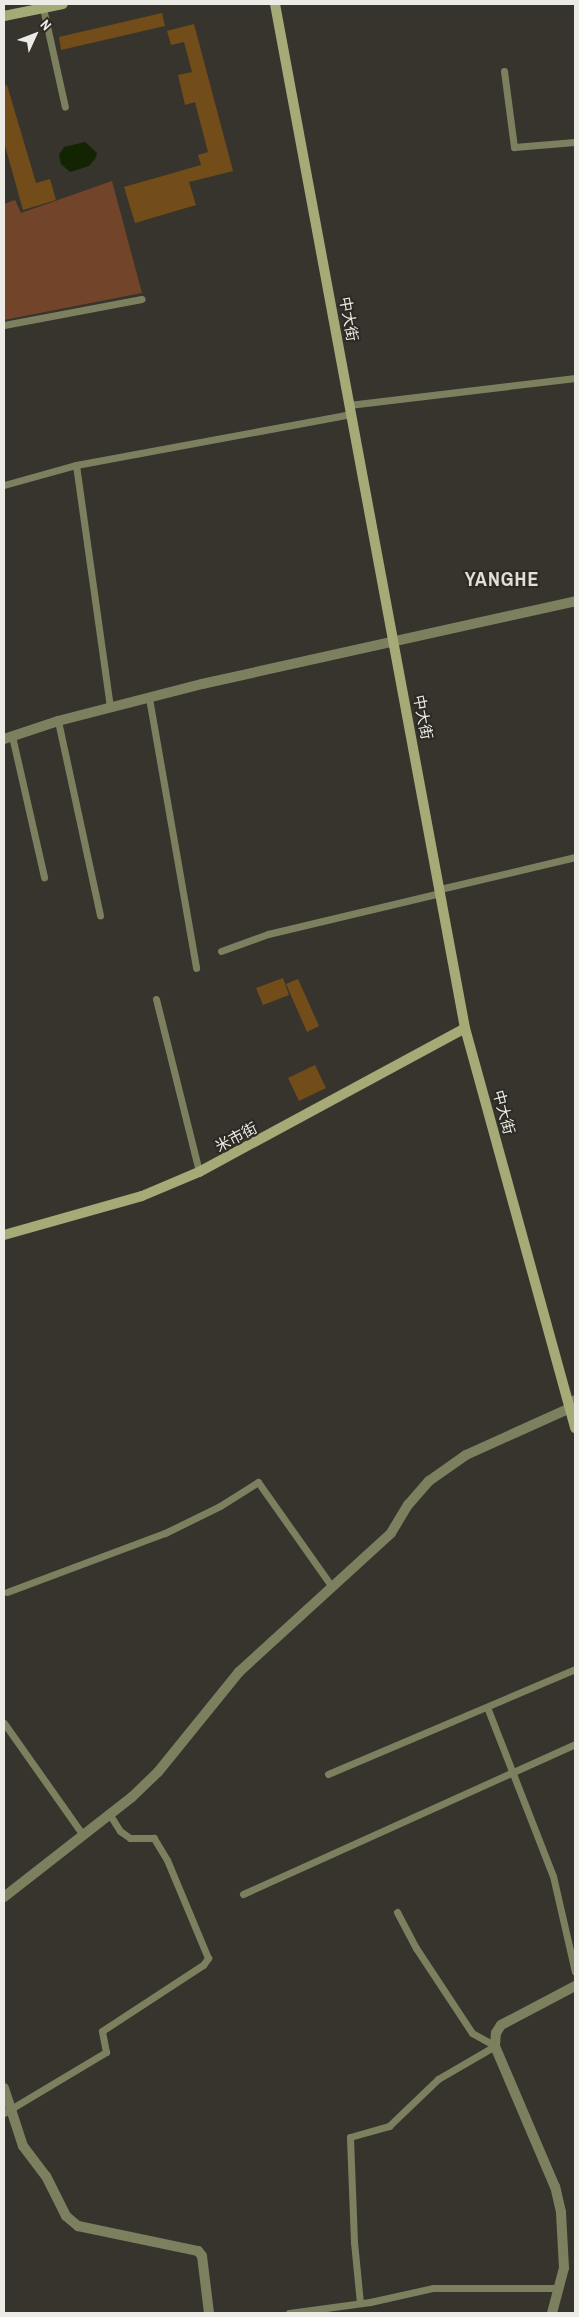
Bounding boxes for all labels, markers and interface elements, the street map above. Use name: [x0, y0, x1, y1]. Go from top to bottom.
north arrow: [10, 10, 60, 60]
text: N: [37, 16, 55, 34]
street label: 中大街: [336, 295, 362, 343]
district label: YANGHE: [464, 566, 540, 590]
street label: 中大街: [410, 693, 436, 741]
street label: 中大街: [489, 1088, 519, 1136]
street label: 米市街: [212, 1118, 260, 1156]

